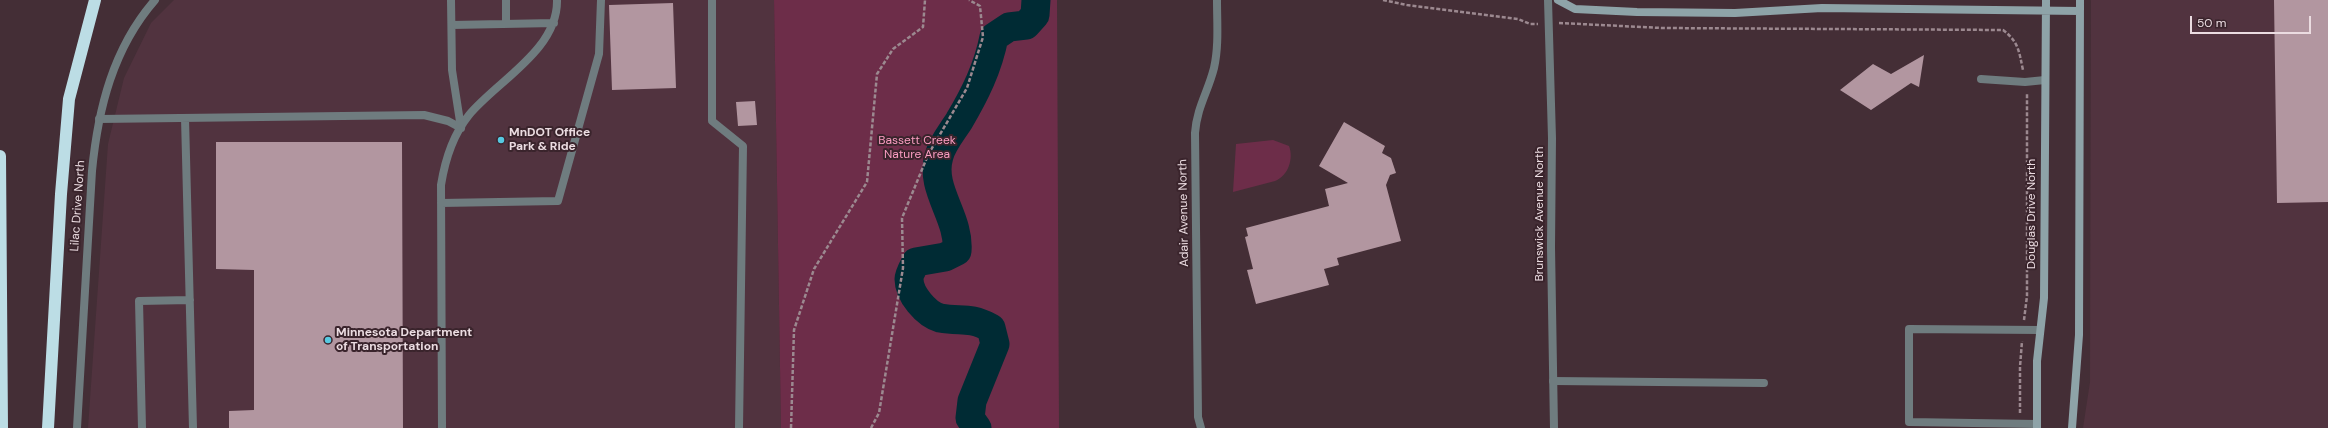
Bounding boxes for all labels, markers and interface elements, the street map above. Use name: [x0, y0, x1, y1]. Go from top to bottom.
scale bar: [2192, 8, 2313, 34]
text: 50 m: [2197, 15, 2226, 31]
place label: MnDOT Office Park & Ride: [509, 126, 590, 154]
park label: Bassett Creek Nature Area: [878, 134, 956, 162]
marker: MnDOT Office Park & Ride: [496, 135, 506, 145]
street label: Brunswick Avenue North: [1533, 147, 1547, 281]
street label: Adair Avenue North: [1176, 159, 1192, 267]
street label: Douglas Drive North: [2025, 159, 2039, 269]
street label: Lilac Drive North: [68, 160, 88, 252]
place label: Minnesota Department of Transportation: [336, 326, 472, 354]
marker: Minnesota Department of Transportation: [323, 335, 333, 345]

